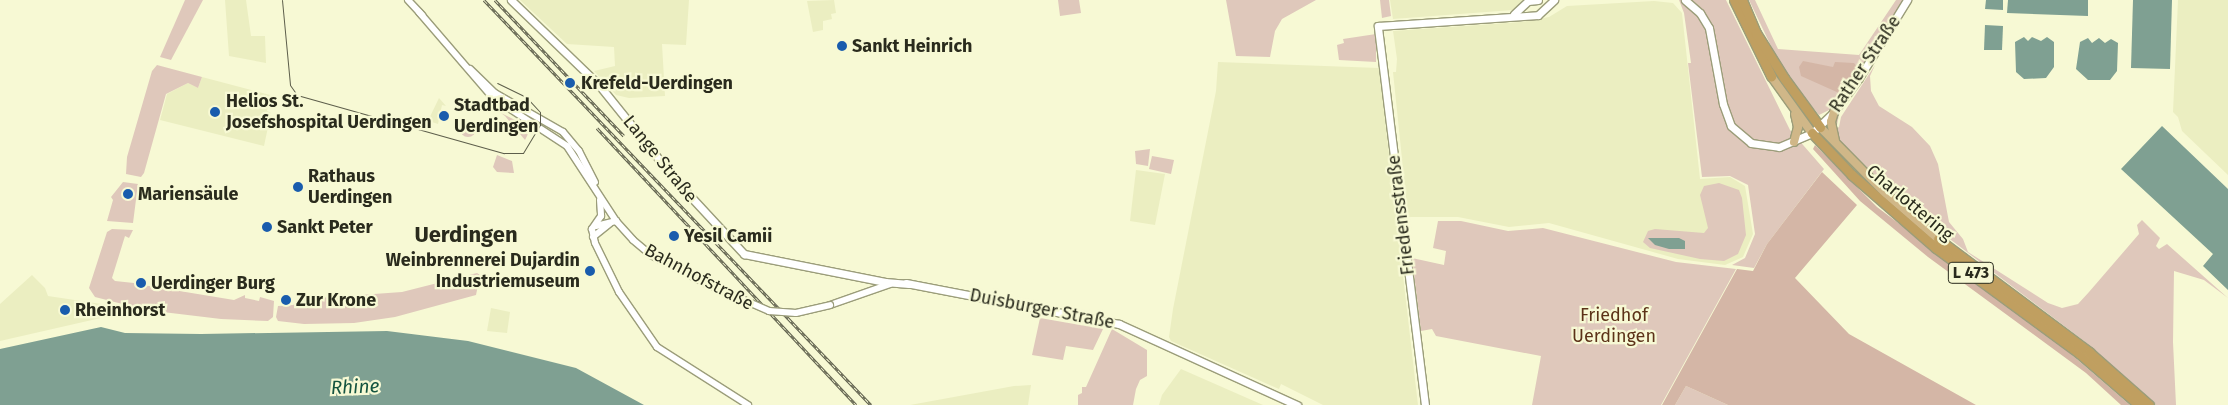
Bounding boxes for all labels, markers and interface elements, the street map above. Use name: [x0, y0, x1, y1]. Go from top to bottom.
street label: Rather Straße: [1825, 12, 1905, 116]
place label: Sankt Heinrich: [852, 35, 972, 57]
marker: Sankt Heinrich: [836, 40, 848, 52]
place label: Krefeld-Uerdingen: [581, 72, 733, 94]
marker: Krefeld-Uerdingen: [563, 76, 577, 90]
place label: Helios St. Josefshospital Uerdingen: [226, 91, 432, 134]
place label: Stadtbad Uerdingen: [454, 95, 538, 138]
marker: Helios St. Josefshospital Uerdingen: [208, 105, 222, 119]
marker: Stadtbad Uerdingen: [438, 110, 450, 122]
street label: Lange Straße: [618, 111, 702, 207]
street label: Friedensstraße: [1383, 154, 1419, 276]
street label: Charlottering: [1862, 160, 1958, 246]
place label: Rathaus Uerdingen: [308, 166, 392, 208]
marker: Rathaus Uerdingen: [292, 181, 304, 193]
place label: Mariensäule: [138, 183, 238, 205]
marker: Mariensäule: [122, 188, 134, 200]
place label: Sankt Peter: [277, 216, 373, 238]
marker: Sankt Peter: [261, 221, 273, 233]
district label: Uerdingen: [414, 222, 518, 248]
place label: Yesil Camii: [684, 225, 772, 247]
marker: Yesil Camii: [668, 230, 680, 242]
street label: Bahnhofstraße: [641, 239, 757, 315]
place label: Weinbrennerei Dujardin Industriemuseum: [386, 250, 580, 292]
road number: L 473: [1947, 260, 1995, 286]
marker: Weinbrennerei Dujardin Industriemuseum: [584, 265, 596, 277]
place label: Uerdinger Burg: [151, 272, 275, 294]
marker: Uerdinger Burg: [135, 277, 147, 289]
street label: Duisburger Straße: [968, 284, 1116, 334]
place label: Zur Krone: [296, 289, 376, 311]
marker: Zur Krone: [280, 294, 292, 306]
place label: Rheinhorst: [75, 299, 165, 321]
marker: Rheinhorst: [59, 304, 71, 316]
park label: Friedhof Uerdingen: [1572, 305, 1656, 348]
water label: Rhine: [330, 375, 380, 399]

